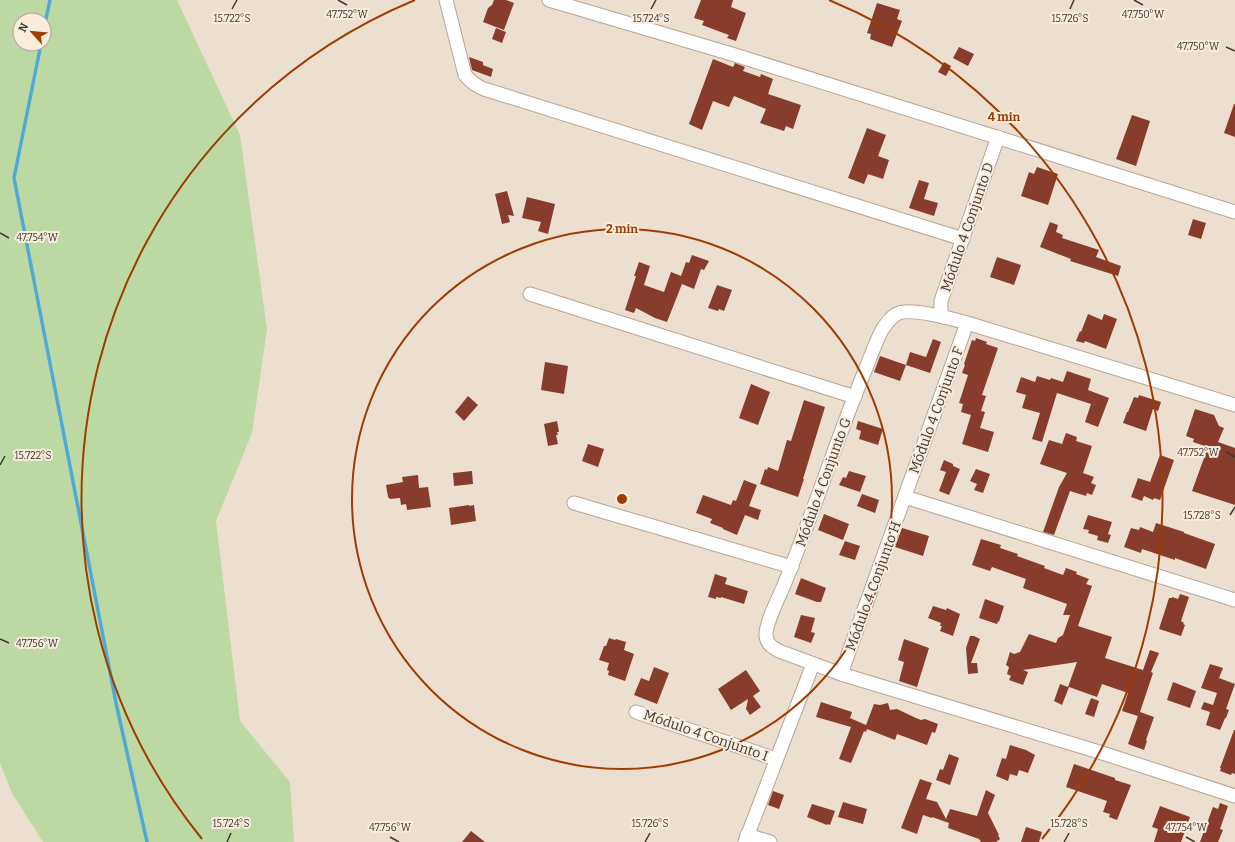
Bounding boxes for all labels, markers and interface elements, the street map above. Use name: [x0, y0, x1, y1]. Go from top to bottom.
text: 47.752°W: [326, 9, 369, 21]
text: 47.750°W: [1122, 9, 1165, 21]
north arrow: [12, 12, 52, 52]
text: 15.722°S: [213, 13, 251, 25]
text: 15.724°S: [632, 13, 670, 25]
text: 15.726°S: [1051, 13, 1089, 25]
text: N: [16, 21, 31, 34]
text: 47.750°W: [1177, 41, 1220, 53]
text: 4 min: [988, 110, 1020, 124]
street label: Módulo 4 Conjunto D: [937, 160, 998, 294]
text: 2 min: [606, 222, 638, 236]
text: 47.754°W: [16, 232, 59, 244]
street label: Módulo 4 Conjunto F: [906, 344, 967, 476]
street label: Módulo 4 Conjunto G: [792, 415, 855, 549]
text: 47.752°W: [1177, 447, 1220, 459]
text: 15.722°S: [14, 450, 52, 462]
centre of rings: [615, 492, 629, 506]
text: 15.728°S: [1183, 510, 1221, 522]
street label: Módulo 4 Conjunto H: [842, 519, 905, 653]
text: 47.756°W: [16, 638, 59, 650]
street label: Módulo 4 Conjunto I: [641, 706, 770, 765]
text: 15.724°S: [212, 818, 250, 830]
text: 15.726°S: [631, 818, 669, 830]
text: 15.728°S: [1050, 818, 1088, 830]
text: 47.756°W: [369, 822, 412, 834]
text: 47.754°W: [1165, 822, 1208, 834]

